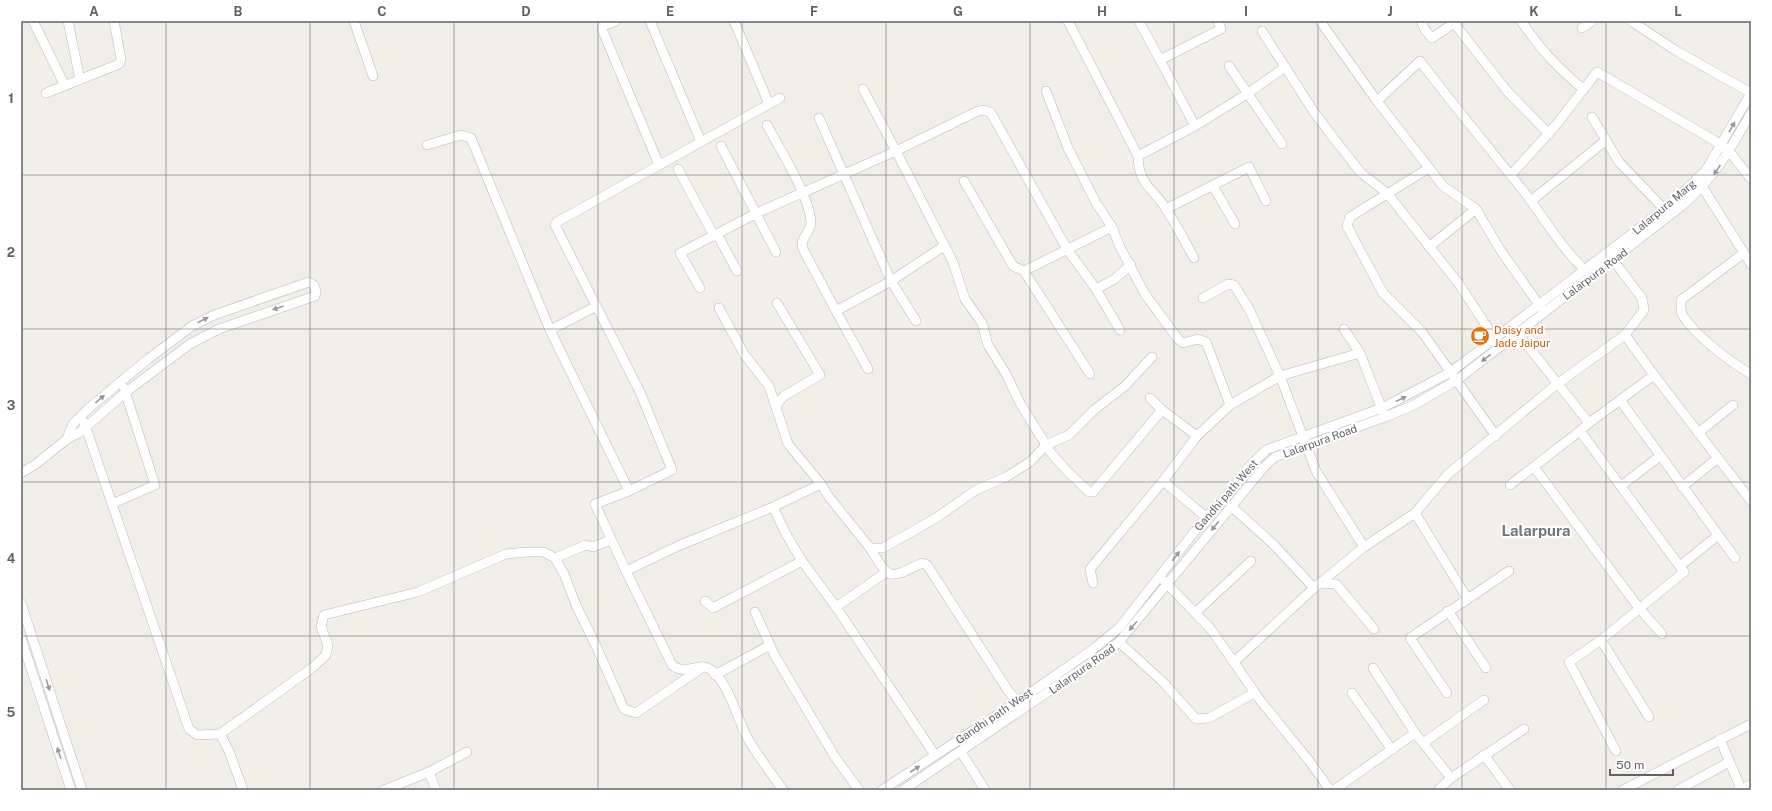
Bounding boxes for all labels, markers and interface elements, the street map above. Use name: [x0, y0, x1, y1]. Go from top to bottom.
text: A: [89, 4, 99, 19]
text: B: [234, 4, 243, 19]
text: C: [377, 4, 387, 19]
text: D: [521, 4, 531, 19]
text: E: [666, 4, 674, 19]
text: F: [810, 4, 818, 19]
text: G: [953, 4, 963, 19]
text: H: [1097, 4, 1107, 19]
text: I: [1244, 4, 1248, 19]
text: J: [1387, 4, 1393, 19]
text: K: [1529, 4, 1539, 19]
text: L: [1674, 4, 1682, 19]
text: 1: [8, 91, 14, 106]
one-way arrow: [1728, 121, 1735, 133]
one-way arrow: [1713, 164, 1720, 176]
street label: Lalarpura Marg: [1630, 177, 1698, 237]
text: 2: [7, 245, 15, 260]
street label: Lalarpura Road: [1560, 246, 1630, 302]
one-way arrow: [271, 306, 283, 312]
one-way arrow: [197, 317, 209, 324]
place label: Daisy and Jade Jaipur: [1494, 324, 1550, 349]
cafe icon: Daisy and Jade Jaipur: [1469, 325, 1491, 347]
one-way arrow: [1480, 353, 1491, 362]
one-way arrow: [94, 394, 105, 403]
one-way arrow: [1395, 396, 1407, 402]
text: 3: [7, 398, 16, 413]
street label: Lalarpura Road: [1281, 422, 1359, 460]
street label: Gandhi path West: [1192, 457, 1260, 533]
one-way arrow: [1211, 520, 1219, 531]
district label: Lalarpura: [1501, 522, 1571, 539]
text: 4: [7, 551, 16, 566]
one-way arrow: [1172, 551, 1180, 562]
one-way arrow: [1128, 621, 1137, 632]
street label: Lalarpura Road: [1047, 642, 1117, 696]
one-way arrow: [45, 680, 51, 692]
street label: Gandhi path West: [953, 686, 1035, 746]
text: 5: [7, 705, 16, 720]
one-way arrow: [56, 747, 62, 759]
scale bar: [1610, 751, 1673, 777]
text: 50 m: [1616, 758, 1644, 772]
one-way arrow: [909, 765, 921, 772]

